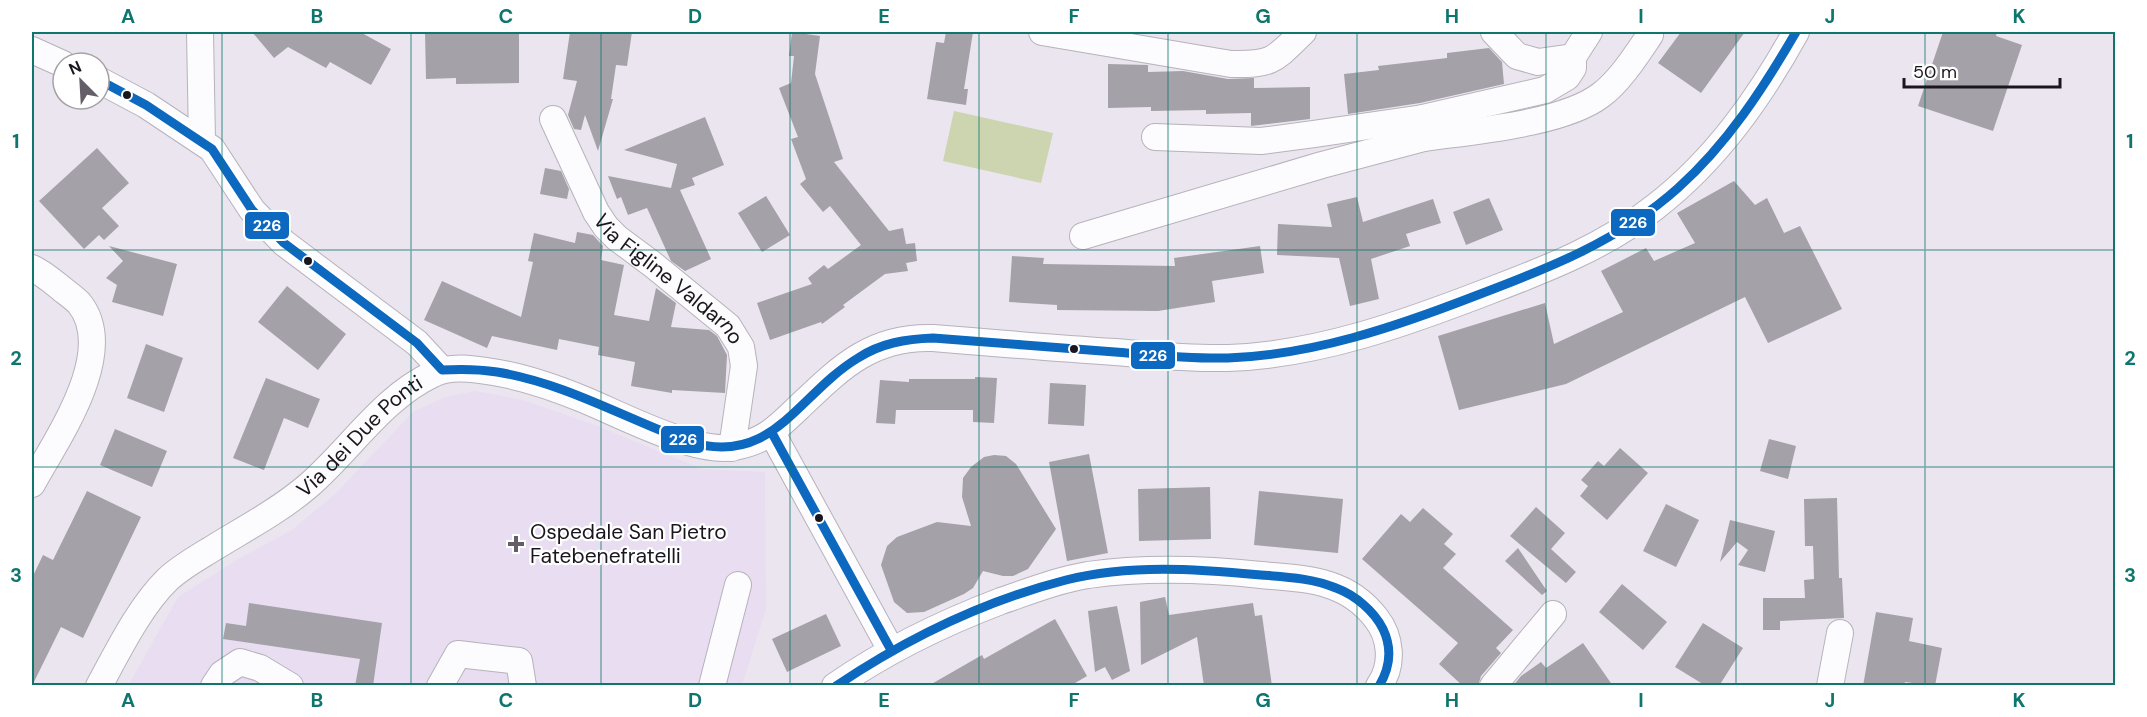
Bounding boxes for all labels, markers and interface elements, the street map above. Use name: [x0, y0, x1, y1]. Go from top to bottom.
text: A: [121, 3, 135, 29]
text: B: [311, 3, 323, 29]
text: C: [499, 3, 513, 29]
text: D: [688, 3, 702, 29]
text: E: [878, 3, 890, 29]
text: F: [1068, 3, 1080, 29]
text: G: [1255, 3, 1271, 29]
text: H: [1445, 3, 1459, 29]
text: I: [1638, 3, 1644, 29]
text: J: [1825, 3, 1835, 29]
text: K: [2012, 3, 2026, 29]
north arrow: [51, 51, 111, 111]
scale bar: [1904, 51, 2060, 89]
text: N: [66, 56, 85, 80]
text: 50 m: [1913, 60, 1957, 84]
unlabelled marker: [121, 89, 133, 101]
text: 1: [12, 128, 20, 154]
text: 1: [2126, 128, 2134, 154]
street label: Via Figline Valdarno: [587, 208, 750, 349]
line badge: 226: [1610, 208, 1656, 237]
line badge: 226: [244, 211, 290, 240]
text: 226: [1619, 212, 1647, 233]
text: 226: [253, 215, 281, 236]
unlabelled marker: [302, 255, 314, 267]
line badge: 226: [1130, 341, 1176, 370]
unlabelled marker: [1068, 343, 1080, 355]
text: 2: [10, 345, 22, 371]
text: 226: [1139, 345, 1167, 366]
text: 2: [2124, 345, 2136, 371]
street label: Via dei Due Ponti: [291, 369, 428, 504]
line badge: 226: [660, 425, 705, 454]
text: 226: [669, 429, 697, 450]
unlabelled marker: [813, 512, 825, 524]
place label: Ospedale San Pietro Fatebenefratelli: [530, 518, 727, 570]
marker: Ospedale San Pietro Fatebenefratelli: [507, 535, 525, 553]
text: 3: [10, 562, 22, 588]
text: 3: [2124, 562, 2136, 588]
text: A: [121, 687, 135, 713]
text: B: [311, 687, 323, 713]
text: C: [499, 687, 513, 713]
text: D: [688, 687, 702, 713]
text: E: [878, 687, 890, 713]
text: F: [1068, 687, 1080, 713]
text: G: [1255, 687, 1271, 713]
text: H: [1445, 687, 1459, 713]
text: I: [1638, 687, 1644, 713]
text: J: [1825, 687, 1835, 713]
text: K: [2012, 687, 2026, 713]

